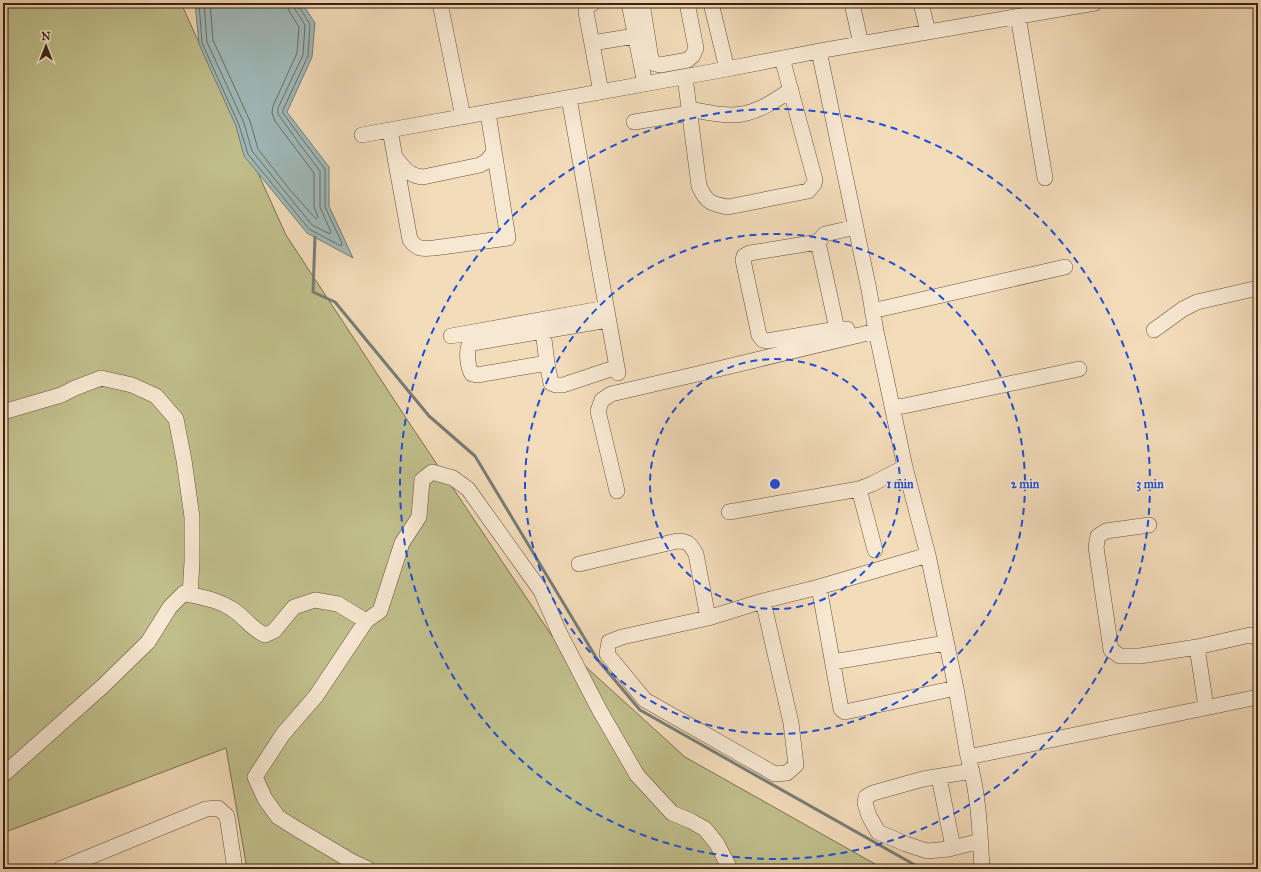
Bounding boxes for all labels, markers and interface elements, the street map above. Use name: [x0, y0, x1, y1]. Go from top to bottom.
north arrow: [26, 26, 66, 66]
text: N: [41, 30, 51, 43]
centre of rings: [768, 477, 782, 491]
text: 1 min: [886, 477, 914, 491]
text: 2 min: [1011, 477, 1040, 491]
text: 3 min: [1136, 477, 1164, 492]

